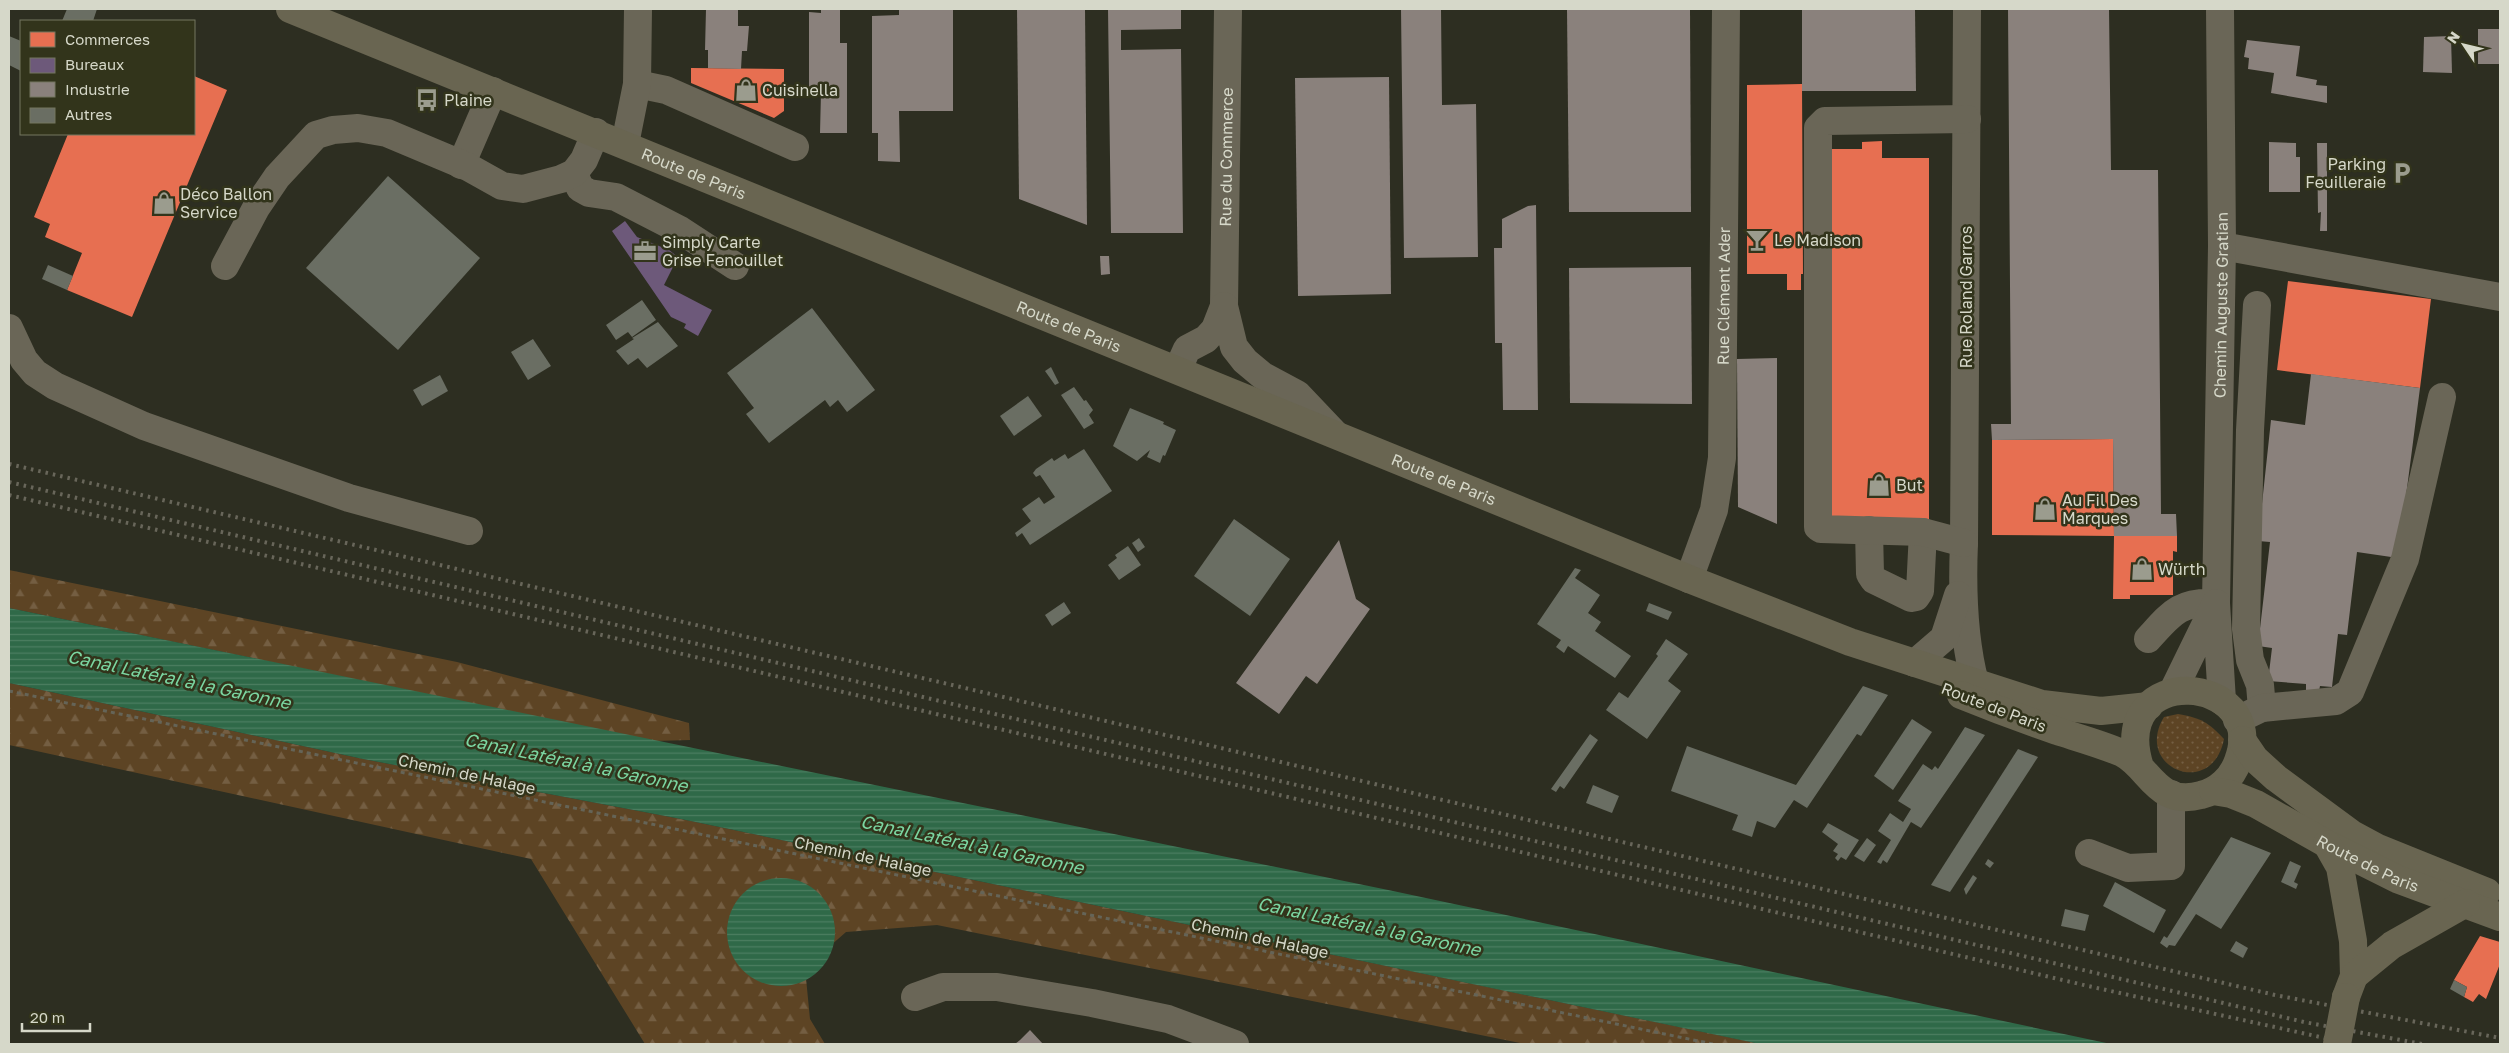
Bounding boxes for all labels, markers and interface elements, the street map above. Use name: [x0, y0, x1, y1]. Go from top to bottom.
legend: [20, 20, 195, 135]
north arrow: [2439, 20, 2489, 70]
text: N: [2443, 28, 2463, 46]
text: Commerces: [65, 30, 150, 48]
text: Bureaux: [65, 55, 124, 73]
shop icon: Cuisinella: [733, 77, 759, 103]
text: Industrie: [65, 80, 130, 98]
place label: Cuisinella: [762, 80, 838, 100]
bus stop icon: Plaine: [414, 87, 440, 113]
street label: Rue du Commerce: [1215, 87, 1237, 227]
place label: Plaine: [444, 90, 492, 110]
text: Autres: [65, 105, 112, 123]
street label: Route de Paris: [638, 143, 749, 204]
place label: Parking Feuilleraie: [2305, 154, 2386, 192]
parking icon: Parking Feuilleraie: [2389, 160, 2415, 186]
place label: Déco Ballon Service: [180, 184, 272, 222]
shop icon: Déco Ballon Service: [151, 190, 177, 216]
street label: Chemin Auguste Gratian: [2209, 212, 2232, 398]
street label: Rue Roland Garros: [1956, 226, 1976, 368]
street label: Rue Clément Ader: [1713, 227, 1734, 365]
bar icon: Le Madison: [1744, 227, 1770, 253]
place label: Le Madison: [1774, 230, 1861, 250]
place label: Simply Carte Grise Fenouillet: [662, 232, 783, 270]
office icon: Simply Carte Grise Fenouillet: [632, 238, 658, 264]
street label: Route de Paris: [1014, 296, 1124, 357]
street label: Route de Paris: [1389, 449, 1499, 509]
shop icon: But: [1866, 472, 1892, 498]
place label: But: [1896, 475, 1923, 495]
place label: Au Fil Des Marques: [2062, 490, 2138, 528]
shop icon: Au Fil Des Marques: [2032, 496, 2058, 522]
shop icon: Würth: [2129, 556, 2155, 582]
place label: Würth: [2158, 559, 2206, 579]
water label: Canal Latéral à la Garonne: [66, 645, 294, 714]
street label: Route de Paris: [1939, 678, 2049, 736]
water label: Canal Latéral à la Garonne: [463, 728, 691, 797]
street label: Chemin de Halage: [397, 750, 537, 798]
water label: Canal Latéral à la Garonne: [859, 810, 1087, 879]
street label: Route de Paris: [2313, 830, 2422, 896]
street label: Chemin de Halage: [793, 832, 933, 880]
water label: Canal Latéral à la Garonne: [1256, 892, 1484, 961]
street label: Chemin de Halage: [1190, 914, 1330, 962]
scale bar: [22, 1000, 90, 1032]
text: 20 m: [30, 1008, 65, 1026]

